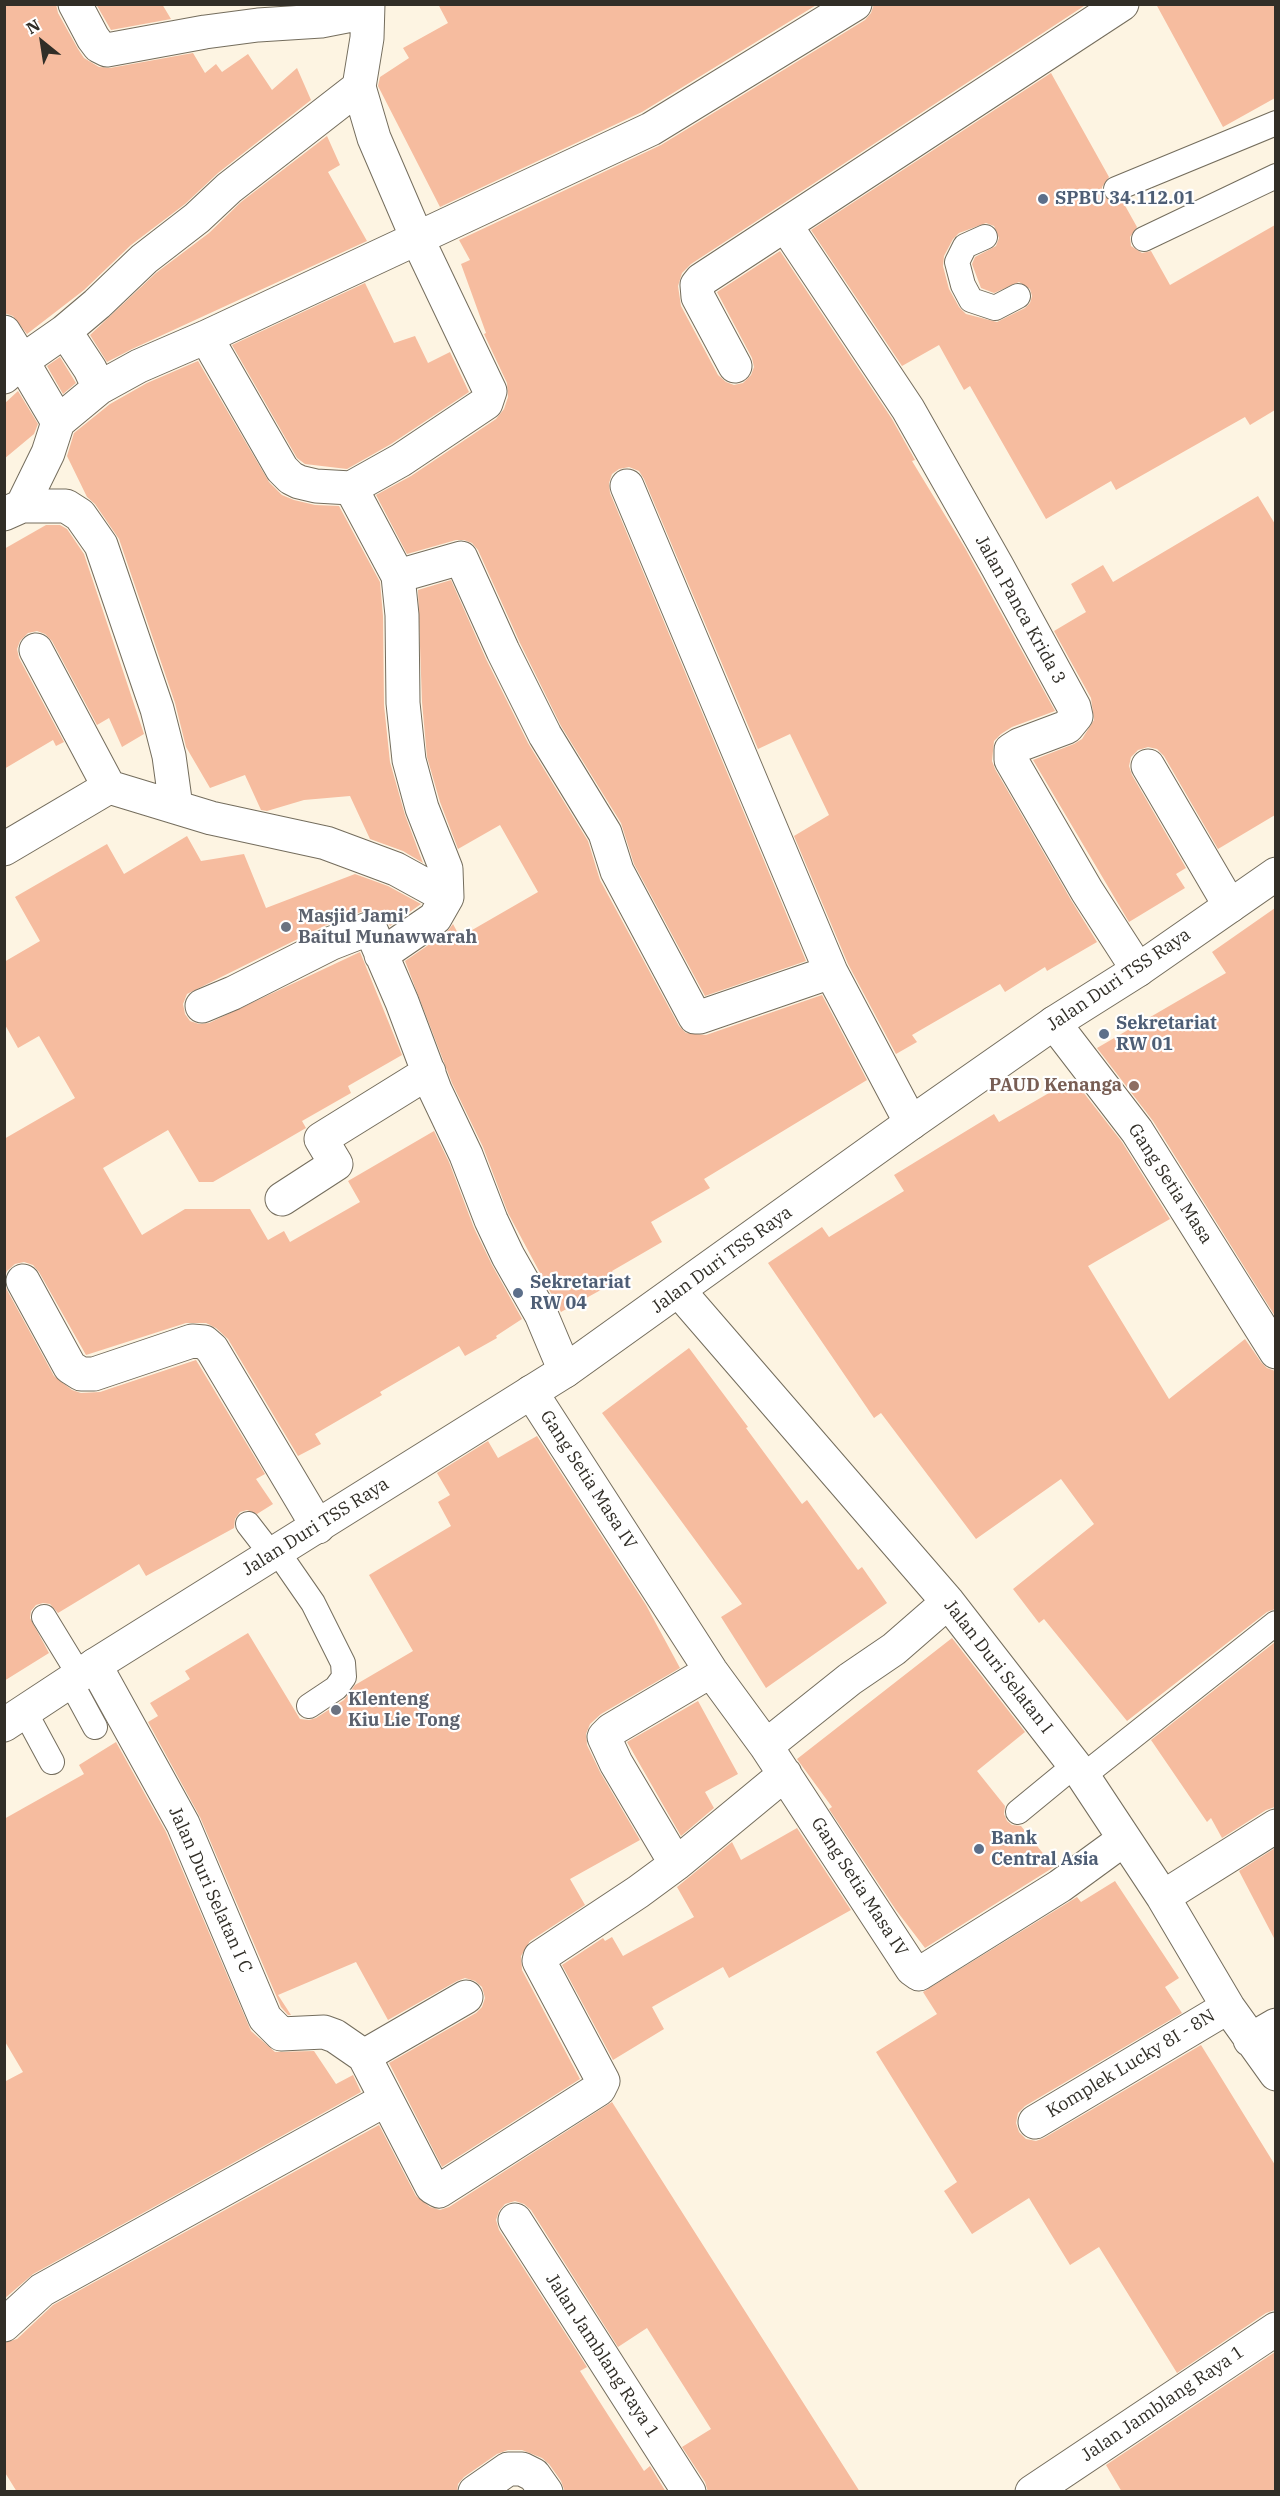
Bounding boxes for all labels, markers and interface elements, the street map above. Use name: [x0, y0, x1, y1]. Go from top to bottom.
north arrow: [12, 12, 72, 72]
text: N: [23, 15, 43, 38]
place label: SPBU 34.112.01: [1055, 188, 1195, 210]
marker: SPBU 34.112.01: [1036, 192, 1050, 206]
street label: Jalan Panca Krida 3: [970, 532, 1070, 688]
place label: Masjid Jami' Baitul Munawwarah: [298, 906, 477, 948]
marker: Masjid Jami' Baitul Munawwarah: [279, 920, 293, 934]
street label: Jalan Duri TSS Raya: [1043, 924, 1195, 1036]
place label: Sekretariat RW 01: [1116, 1013, 1217, 1056]
marker: Sekretariat RW 01: [1097, 1027, 1111, 1041]
place label: PAUD Kenanga: [989, 1075, 1122, 1097]
marker: PAUD Kenanga: [1127, 1079, 1141, 1093]
street label: Gang Setia Masa: [1123, 1120, 1217, 1248]
street label: Jalan Duri TSS Raya: [648, 1202, 796, 1318]
place label: Sekretariat RW 04: [530, 1272, 631, 1314]
marker: Sekretariat RW 04: [511, 1286, 525, 1300]
street label: Gang Setia Masa IV: [535, 1407, 641, 1553]
street label: Jalan Duri TSS Raya: [239, 1473, 393, 1581]
street label: Jalan Duri Selatan I: [939, 1596, 1057, 1738]
place label: Klenteng Kiu Lie Tong: [348, 1689, 460, 1732]
marker: Klenteng Kiu Lie Tong: [329, 1703, 343, 1717]
street label: Jalan Duri Selatan I C: [164, 1803, 256, 1977]
street label: Gang Setia Masa IV: [806, 1814, 912, 1960]
place label: Bank Central Asia: [991, 1828, 1099, 1870]
marker: Bank Central Asia: [972, 1842, 986, 1856]
street label: Komplek Lucky 8I - 8N: [1043, 2005, 1219, 2123]
street label: Jalan Jamblang Raya 1: [541, 2270, 663, 2442]
street label: Jalan Jamblang Raya 1: [1078, 2342, 1248, 2466]

